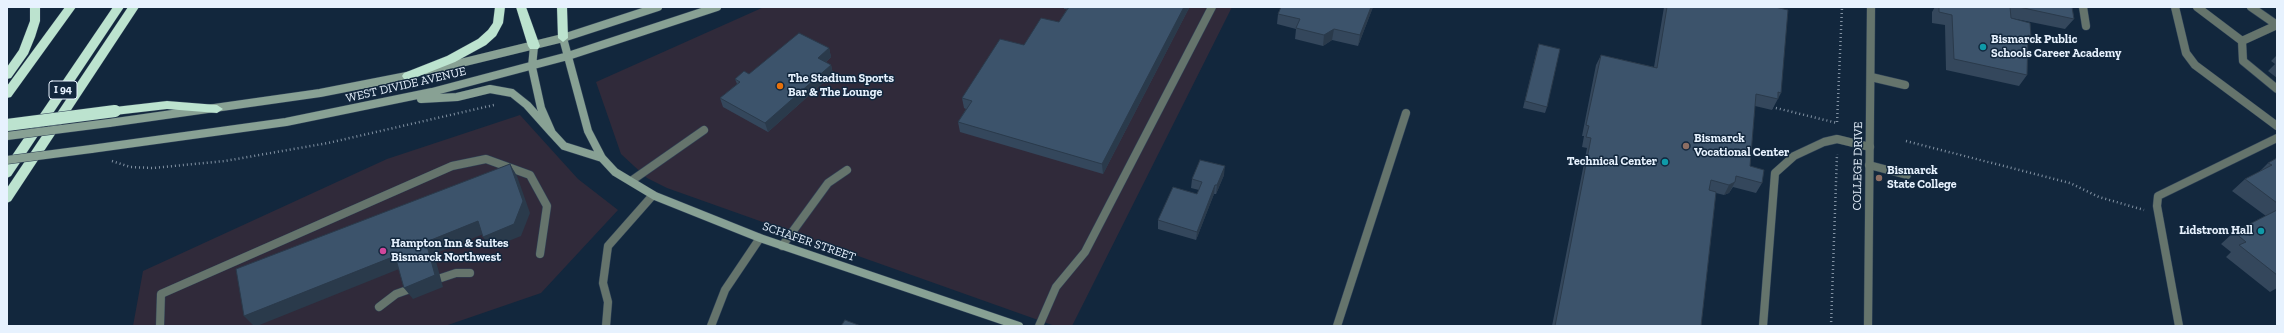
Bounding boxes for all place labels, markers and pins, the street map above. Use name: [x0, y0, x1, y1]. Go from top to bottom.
place label: Bismarck Public Schools Career Academy: [1991, 33, 2121, 61]
marker: Bismarck Public Schools Career Academy: [1978, 42, 1988, 52]
place label: The Stadium Sports Bar & The Lounge: [788, 72, 894, 100]
marker: The Stadium Sports Bar & The Lounge: [775, 81, 785, 91]
place label: Bismarck Vocational Center: [1694, 132, 1789, 160]
marker: Bismarck Vocational Center: [1681, 141, 1691, 151]
place label: Technical Center: [1567, 155, 1657, 169]
marker: Technical Center: [1660, 157, 1670, 167]
place label: Bismarck State College: [1887, 164, 1957, 192]
marker: Bismarck State College: [1874, 173, 1884, 183]
place label: Lidstrom Hall: [2179, 224, 2253, 238]
marker: Lidstrom Hall: [2256, 226, 2266, 236]
place label: Hampton Inn & Suites Bismarck Northwest: [391, 237, 509, 265]
marker: Hampton Inn & Suites Bismarck Northwest: [378, 246, 388, 256]

